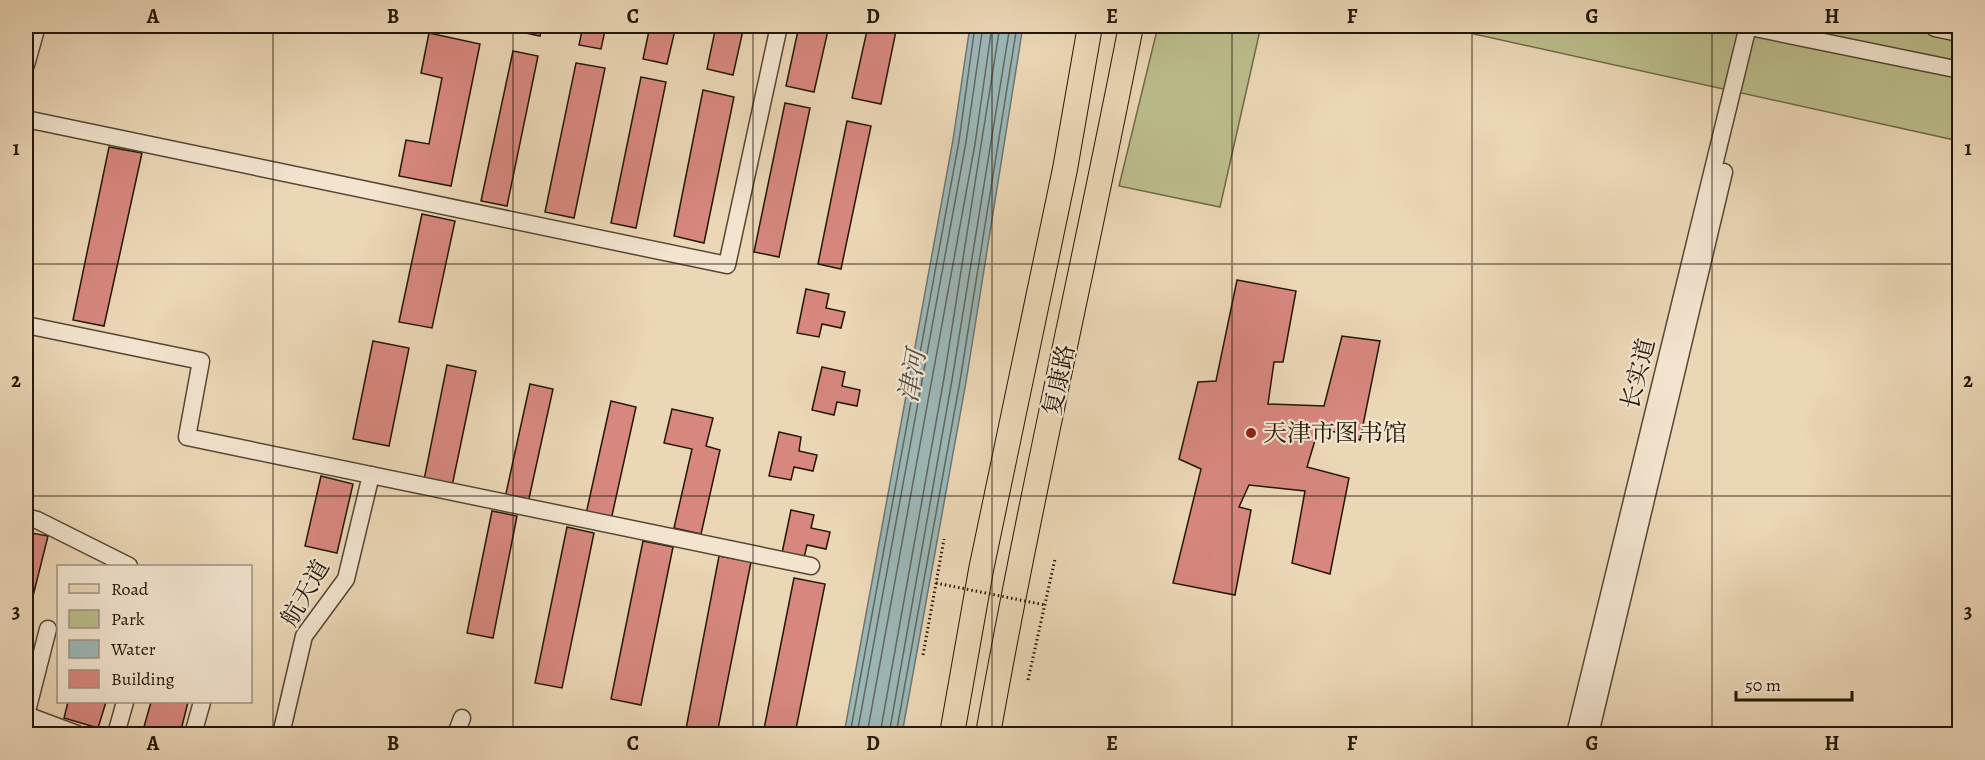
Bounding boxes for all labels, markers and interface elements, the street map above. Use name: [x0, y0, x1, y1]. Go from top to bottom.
text: A: [146, 3, 160, 30]
text: B: [387, 3, 399, 30]
text: C: [627, 3, 639, 30]
text: D: [866, 3, 880, 30]
text: E: [1106, 3, 1118, 30]
text: F: [1347, 3, 1358, 30]
text: G: [1585, 3, 1599, 30]
text: H: [1825, 3, 1840, 30]
text: 1: [12, 135, 20, 162]
text: 1: [1964, 135, 1972, 162]
street label: 长实道: [1614, 335, 1662, 413]
street label: 复康路: [1036, 341, 1082, 419]
water label: 津河: [891, 344, 935, 405]
text: 2: [11, 367, 21, 394]
text: 2: [1963, 367, 1973, 394]
place label: 天津市图书馆: [1263, 417, 1407, 449]
marker: 天津市图书馆: [1244, 426, 1258, 440]
street label: 航天道: [273, 554, 337, 632]
legend: [57, 565, 252, 703]
text: Road: [111, 577, 149, 601]
text: 3: [12, 598, 20, 625]
text: 3: [1964, 598, 1972, 625]
text: Park: [111, 607, 145, 631]
text: Water: [110, 637, 156, 661]
scale bar: [1736, 664, 1852, 702]
text: Building: [111, 667, 175, 691]
text: 50 m: [1745, 673, 1781, 697]
text: A: [146, 730, 160, 757]
text: B: [387, 730, 399, 757]
text: C: [627, 730, 639, 757]
text: D: [866, 730, 880, 757]
text: E: [1106, 730, 1118, 757]
text: F: [1347, 730, 1358, 757]
text: G: [1585, 730, 1599, 757]
text: H: [1825, 730, 1840, 757]

